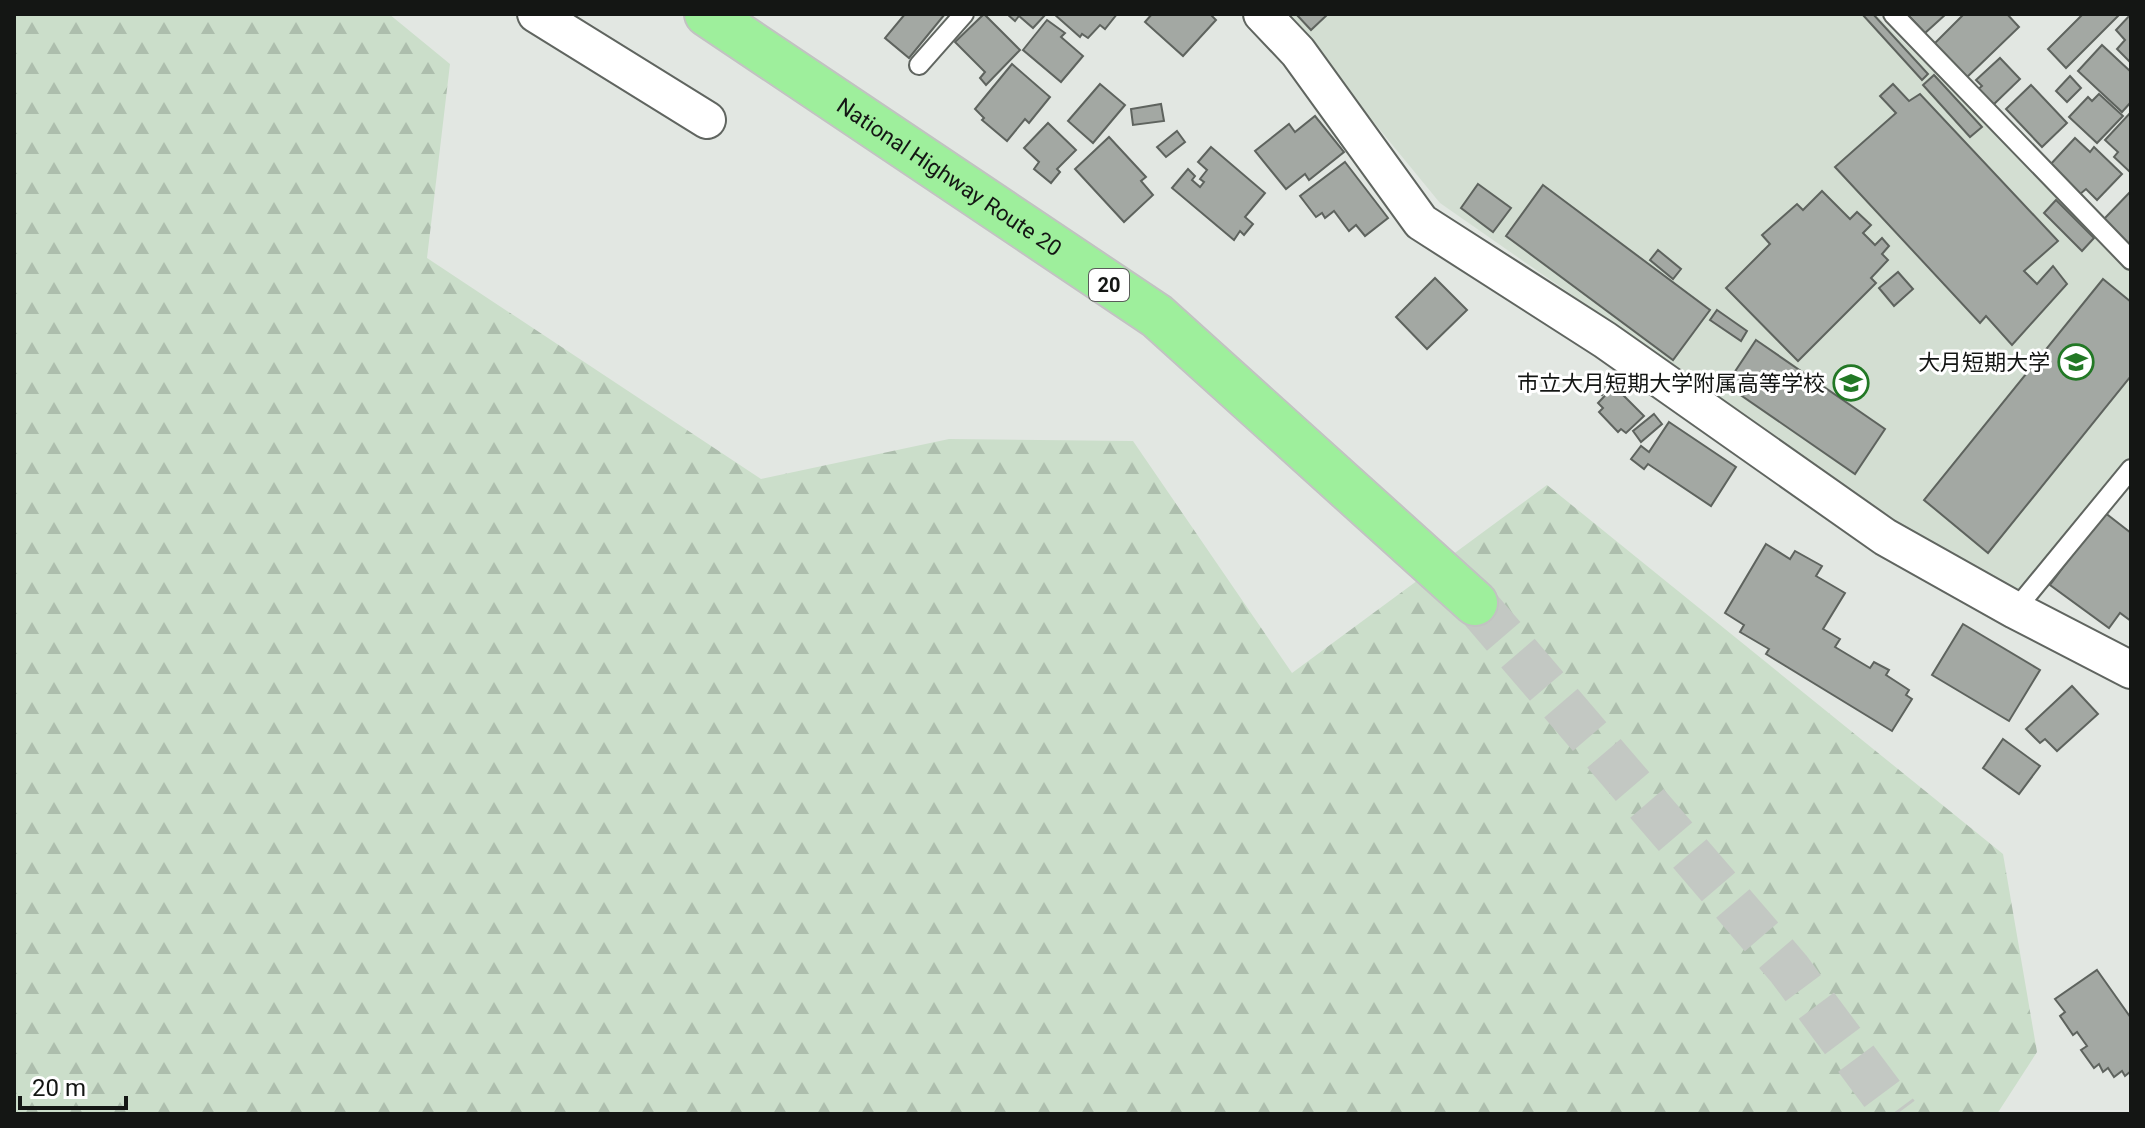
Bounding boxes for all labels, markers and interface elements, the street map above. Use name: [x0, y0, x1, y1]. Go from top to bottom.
street label: National Highway Route 20: [833, 93, 1066, 261]
road number: 20: [1089, 269, 1129, 301]
school or university icon: 大月短期大学: [2057, 343, 2095, 381]
place label: 大月短期大学: [1918, 350, 2050, 375]
school or university icon: 市立大月短期大学附属高等学校: [1832, 364, 1870, 402]
place label: 市立大月短期大学附属高等学校: [1517, 371, 1825, 396]
scale bar: [20, 1060, 126, 1110]
text: 20 m: [32, 1074, 86, 1102]

